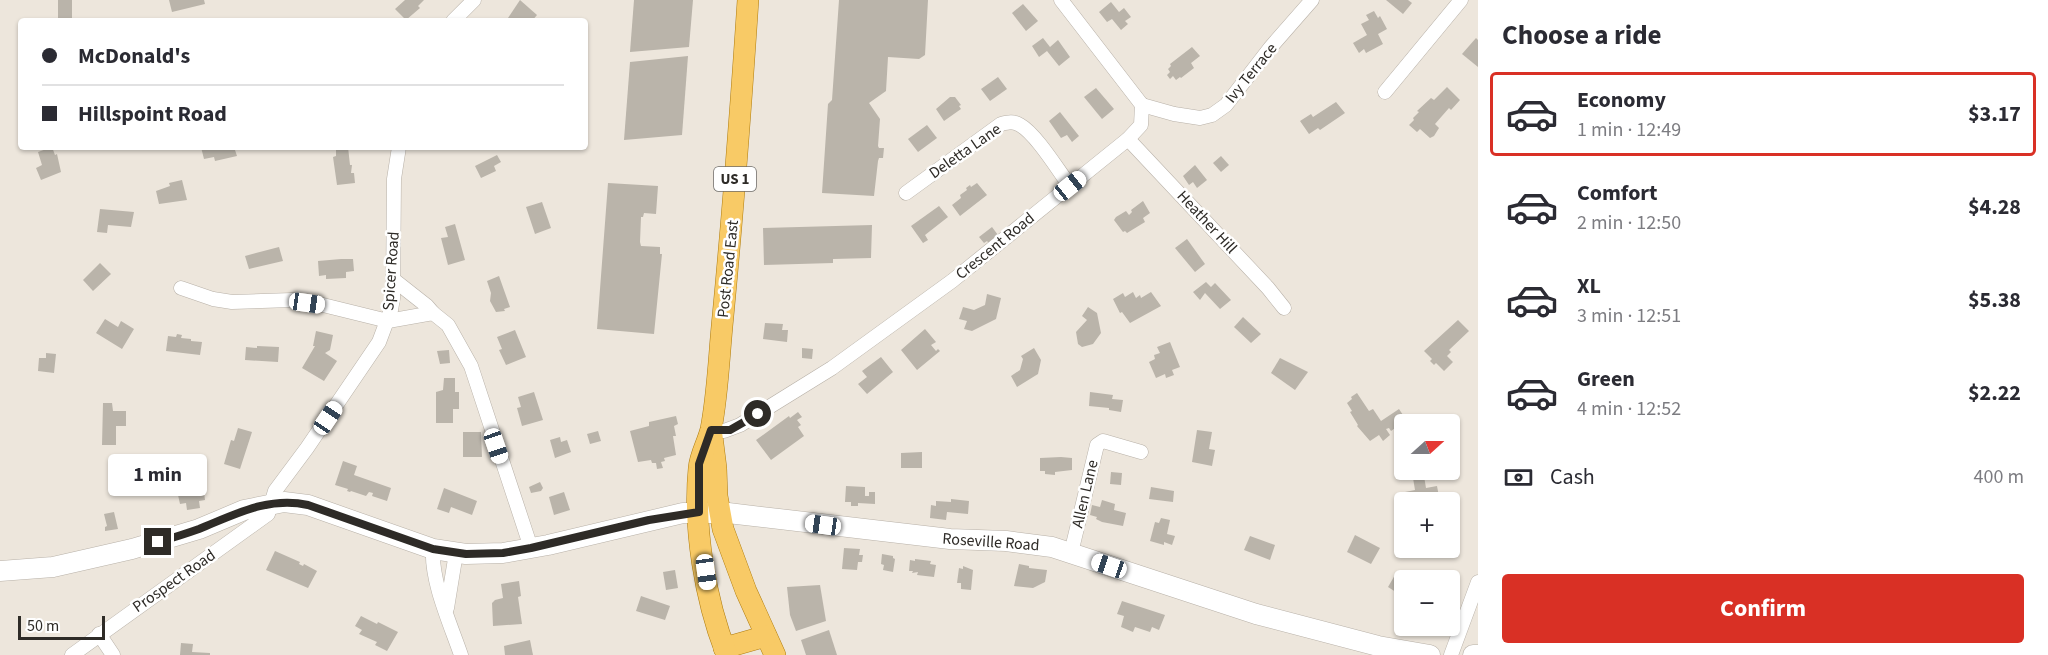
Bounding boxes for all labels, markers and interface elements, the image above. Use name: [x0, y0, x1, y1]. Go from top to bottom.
text: Choose a ride: [1502, 16, 1662, 55]
street label: Ivy Terrace: [1220, 38, 1282, 108]
text: McDonald's: [78, 40, 190, 72]
text: Economy: [1577, 84, 1666, 116]
icon: car: [1505, 87, 1559, 141]
text: Hillspoint Road: [78, 98, 227, 130]
text: $3.17: [1968, 98, 2021, 130]
text: 1 min · 12:49: [1577, 116, 1681, 144]
street label: Deletta Lane: [924, 118, 1006, 184]
road number: US 1: [714, 167, 756, 191]
car: [1050, 168, 1090, 204]
text: Comfort: [1577, 177, 1658, 209]
icon: car: [1505, 180, 1559, 234]
street label: Heather Hill: [1172, 185, 1242, 259]
text: $4.28: [1968, 191, 2021, 223]
street label: Crescent Road: [951, 207, 1039, 285]
text: 2 min · 12:50: [1577, 209, 1681, 237]
street label: Post Road East: [712, 218, 744, 319]
street label: Spicer Road: [377, 231, 405, 311]
text: XL: [1577, 270, 1601, 302]
icon: car: [1505, 273, 1559, 327]
text: $5.38: [1968, 284, 2021, 316]
car: [288, 292, 326, 314]
text: 3 min · 12:51: [1577, 302, 1681, 330]
text: Green: [1577, 363, 1635, 395]
icon: car: [1505, 366, 1559, 420]
text: $2.22: [1968, 377, 2021, 409]
text: 4 min · 12:52: [1577, 395, 1681, 423]
car: [310, 398, 346, 438]
route start: [744, 400, 771, 427]
north arrow: [1394, 414, 1460, 480]
map controls: [1394, 414, 1460, 636]
car: [482, 426, 510, 466]
callout: 1 min: [108, 455, 207, 497]
street label: Allen Lane: [1066, 458, 1104, 530]
text: 1 min: [133, 461, 182, 489]
icon: cash: [1502, 461, 1535, 494]
text: Cash: [1550, 461, 1595, 493]
text: 400 m: [1974, 463, 2024, 491]
button: +: [1394, 492, 1460, 558]
car: [804, 514, 842, 536]
route end: [144, 528, 171, 555]
street label: Roseville Road: [942, 528, 1040, 556]
street label: Prospect Road: [128, 544, 220, 618]
car: [1089, 552, 1129, 580]
car: [695, 553, 717, 591]
button: −: [1394, 570, 1460, 636]
button: Confirm: [1502, 574, 2024, 643]
scale bar: [18, 613, 105, 640]
text: 50 m: [27, 615, 59, 637]

